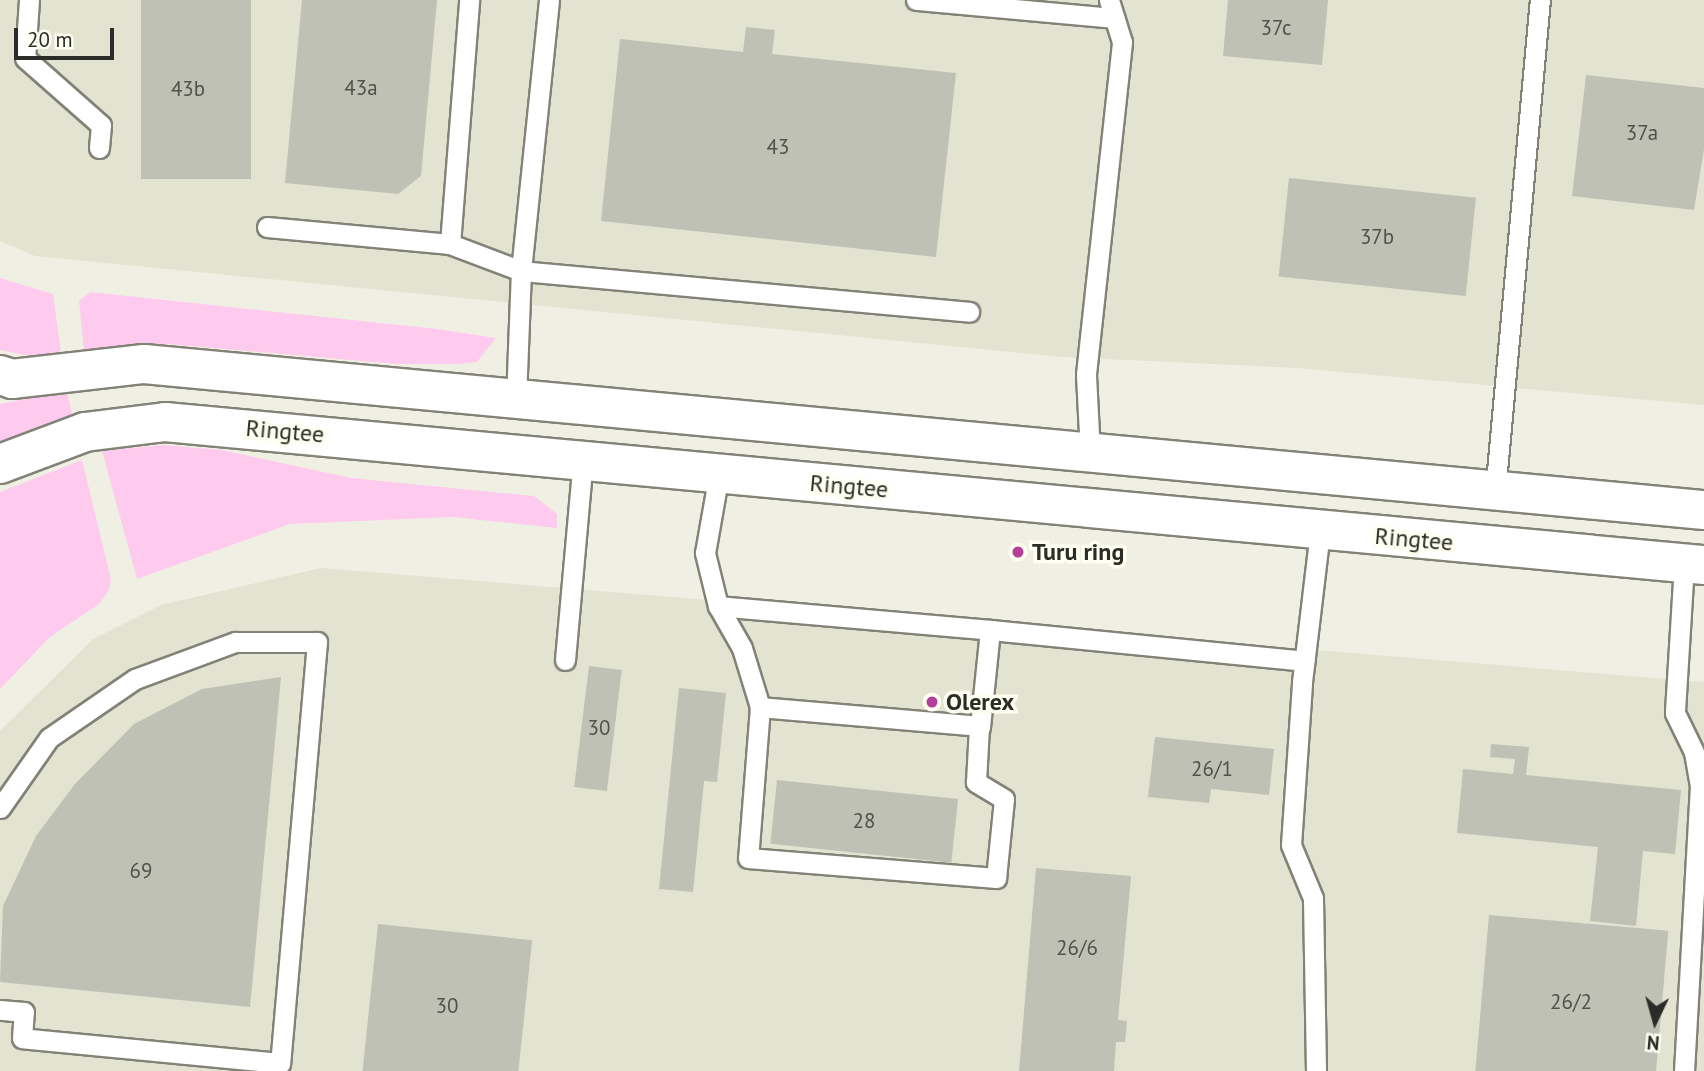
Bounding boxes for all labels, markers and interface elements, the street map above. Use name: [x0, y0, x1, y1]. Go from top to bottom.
scale bar: [18, 14, 117, 58]
house number: 37c: [1261, 15, 1291, 41]
text: 20 m: [27, 26, 73, 53]
house number: 43a: [344, 75, 378, 101]
house number: 43b: [171, 76, 205, 102]
house number: 37a: [1626, 120, 1658, 146]
house number: 43: [767, 134, 789, 160]
house number: 37b: [1360, 224, 1394, 250]
street label: Ringtee: [245, 413, 325, 449]
street label: Ringtee: [809, 468, 889, 504]
street label: Ringtee: [1374, 521, 1454, 557]
place label: Turu ring: [1032, 538, 1124, 566]
marker: Turu ring: [1010, 544, 1026, 560]
place label: Olerex: [946, 688, 1014, 716]
marker: Olerex: [924, 694, 940, 710]
house number: 30: [588, 715, 610, 741]
house number: 26/1: [1191, 756, 1233, 782]
house number: 28: [853, 808, 875, 834]
house number: 69: [130, 858, 152, 884]
house number: 26/6: [1056, 935, 1098, 961]
north arrow: [1620, 987, 1690, 1057]
house number: 26/2: [1550, 989, 1592, 1015]
house number: 30: [436, 993, 458, 1019]
text: N: [1646, 1030, 1660, 1055]

